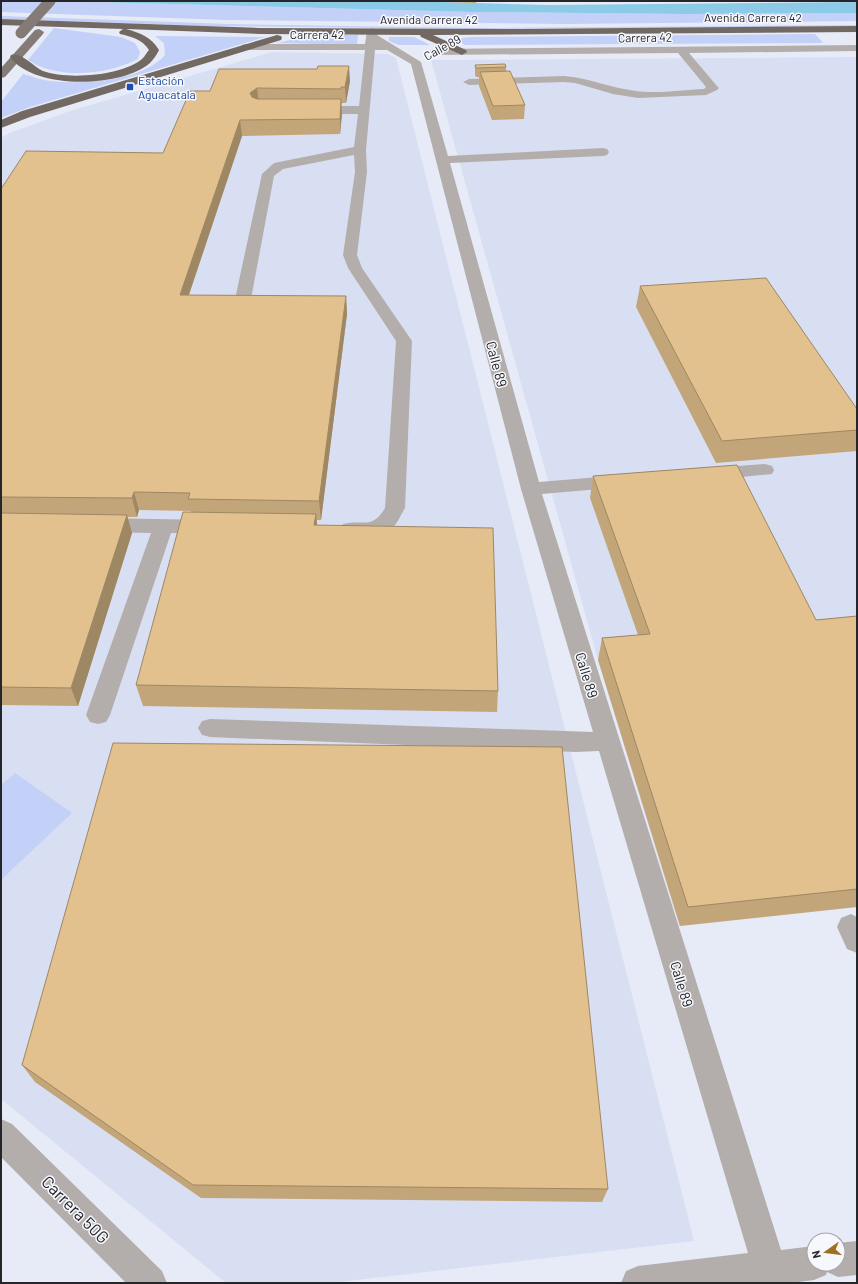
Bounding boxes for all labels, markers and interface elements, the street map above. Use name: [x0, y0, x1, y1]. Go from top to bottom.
street label: Avenida Carrera 42: [704, 10, 802, 24]
street label: Avenida Carrera 42: [380, 12, 478, 26]
street label: Carrera 42: [290, 27, 344, 41]
street label: Carrera 42: [618, 30, 672, 44]
street label: Calle 89: [421, 31, 463, 63]
place label: Estación Aguacatala: [138, 73, 196, 101]
marker: Estación Aguacatala: [125, 82, 135, 92]
street label: Calle 89: [483, 339, 511, 389]
street label: Calle 89: [572, 650, 602, 700]
street label: Calle 89: [667, 959, 697, 1009]
street label: Carrera 50G: [38, 1171, 114, 1247]
north arrow: [806, 1232, 846, 1272]
text: N: [809, 1249, 823, 1260]

